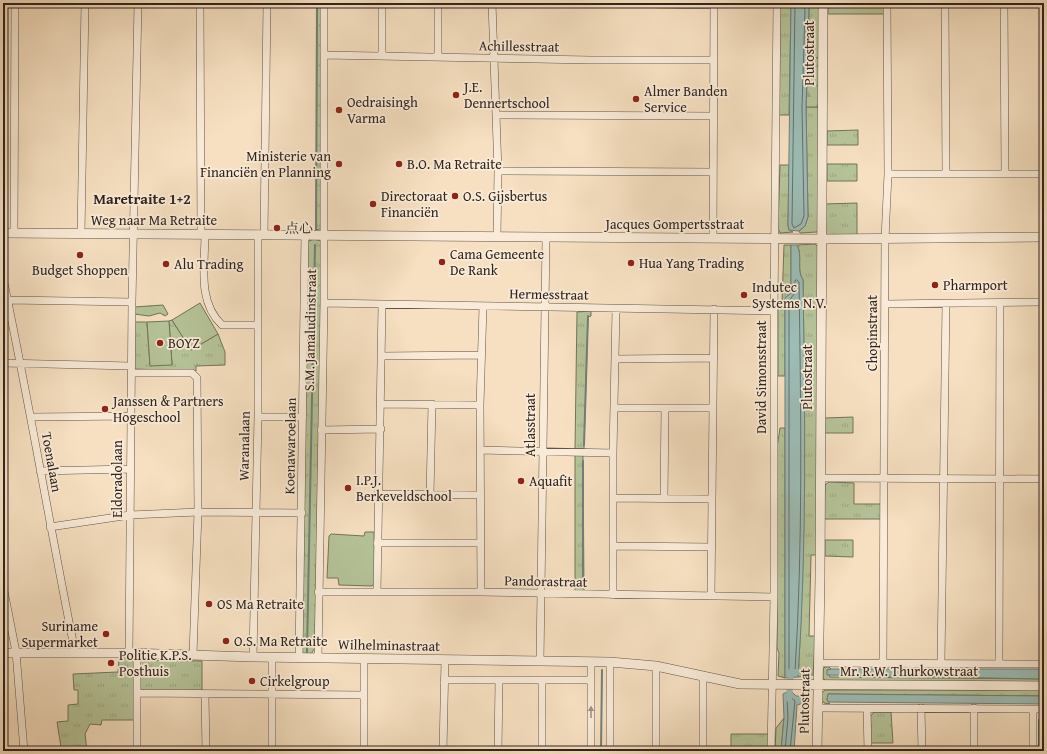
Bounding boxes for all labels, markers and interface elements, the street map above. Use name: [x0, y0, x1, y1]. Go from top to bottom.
street label: Plutostraat: [799, 20, 819, 86]
street label: Achillesstraat: [479, 35, 560, 57]
place label: J.E. Dennertschool: [462, 77, 550, 113]
place label: Almer Banden Service: [644, 81, 728, 117]
marker: J.E. Dennertschool: [451, 90, 461, 100]
place label: Oedraisingh Varma: [347, 92, 418, 128]
marker: Almer Banden Service: [631, 94, 641, 104]
marker: Oedraisingh Varma: [334, 105, 344, 115]
place label: Ministerie van Financiën en Planning: [200, 146, 331, 182]
place label: B.O. Ma Retraite: [407, 154, 502, 174]
marker: Ministerie van Financiën en Planning: [334, 159, 344, 169]
marker: B.O. Ma Retraite: [394, 159, 404, 169]
place label: Directoraat Financiën: [381, 186, 448, 222]
place label: O.S. Gijsbertus: [463, 186, 547, 206]
district label: Maretraite 1+2: [93, 188, 191, 209]
marker: O.S. Gijsbertus: [450, 191, 460, 201]
marker: Directoraat Financiën: [368, 199, 378, 209]
street label: Weg naar Ma Retraite: [91, 210, 218, 230]
street label: Jacques Gompertsstraat: [604, 214, 745, 234]
place label: 点心: [285, 218, 313, 238]
marker: 点心: [272, 223, 282, 233]
place label: Cama Gemeente De Rank: [450, 244, 545, 280]
marker: Budget Shoppen: [75, 250, 85, 260]
place label: Hua Yang Trading: [639, 253, 744, 273]
place label: Alu Trading: [174, 254, 243, 274]
marker: Cama Gemeente De Rank: [437, 257, 447, 267]
marker: Hua Yang Trading: [626, 258, 636, 268]
marker: Alu Trading: [161, 259, 171, 269]
place label: Budget Shoppen: [32, 260, 128, 280]
street label: S.M. Jamaludinstraat: [299, 269, 321, 391]
place label: Pharmport: [943, 275, 1008, 295]
place label: Indutec Systems N.V.: [752, 277, 826, 313]
marker: Pharmport: [930, 280, 940, 290]
street label: Hermesstraat: [509, 283, 589, 305]
marker: Indutec Systems N.V.: [739, 290, 749, 300]
street label: Chopinstraat: [862, 295, 882, 371]
street label: David Simonsstraat: [751, 320, 771, 434]
place label: BOYZ: [168, 333, 200, 353]
marker: BOYZ: [155, 338, 165, 348]
street label: Plutostraat: [797, 344, 817, 410]
place label: Janssen & Partners Hogeschool: [111, 391, 224, 427]
street label: Atlasstraat: [520, 393, 540, 457]
street label: Koenawaroelaan: [279, 397, 301, 495]
marker: Janssen & Partners Hogeschool: [100, 404, 110, 414]
street label: Waranalaan: [233, 411, 255, 481]
street label: Toenalaan: [37, 430, 67, 494]
street label: Eldoradolaan: [107, 440, 127, 518]
place label: I.P.J. Berkeveldschool: [356, 470, 452, 506]
place label: Aquafit: [529, 471, 572, 491]
marker: Aquafit: [516, 476, 526, 486]
marker: I.P.J. Berkeveldschool: [343, 483, 353, 493]
street label: Pandorastraat: [504, 570, 588, 592]
place label: OS Ma Retraite: [217, 594, 304, 614]
marker: OS Ma Retraite: [204, 599, 214, 609]
place label: Suriname Supermarket: [22, 616, 98, 652]
marker: Suriname Supermarket: [101, 629, 111, 639]
place label: O.S. Ma Retraite: [234, 631, 328, 651]
street label: Wilhelminastraat: [338, 634, 440, 656]
marker: O.S. Ma Retraite: [221, 636, 231, 646]
place label: Politie K.P.S. Posthuis: [119, 645, 192, 681]
marker: Politie K.P.S. Posthuis: [106, 658, 116, 668]
street label: Mr. R.W. Thurkowstraat: [840, 661, 978, 681]
street label: Plutostraat: [793, 668, 815, 734]
place label: Cirkelgroup: [260, 671, 330, 691]
marker: Cirkelgroup: [247, 676, 257, 686]
one-way arrow: [588, 705, 594, 718]

